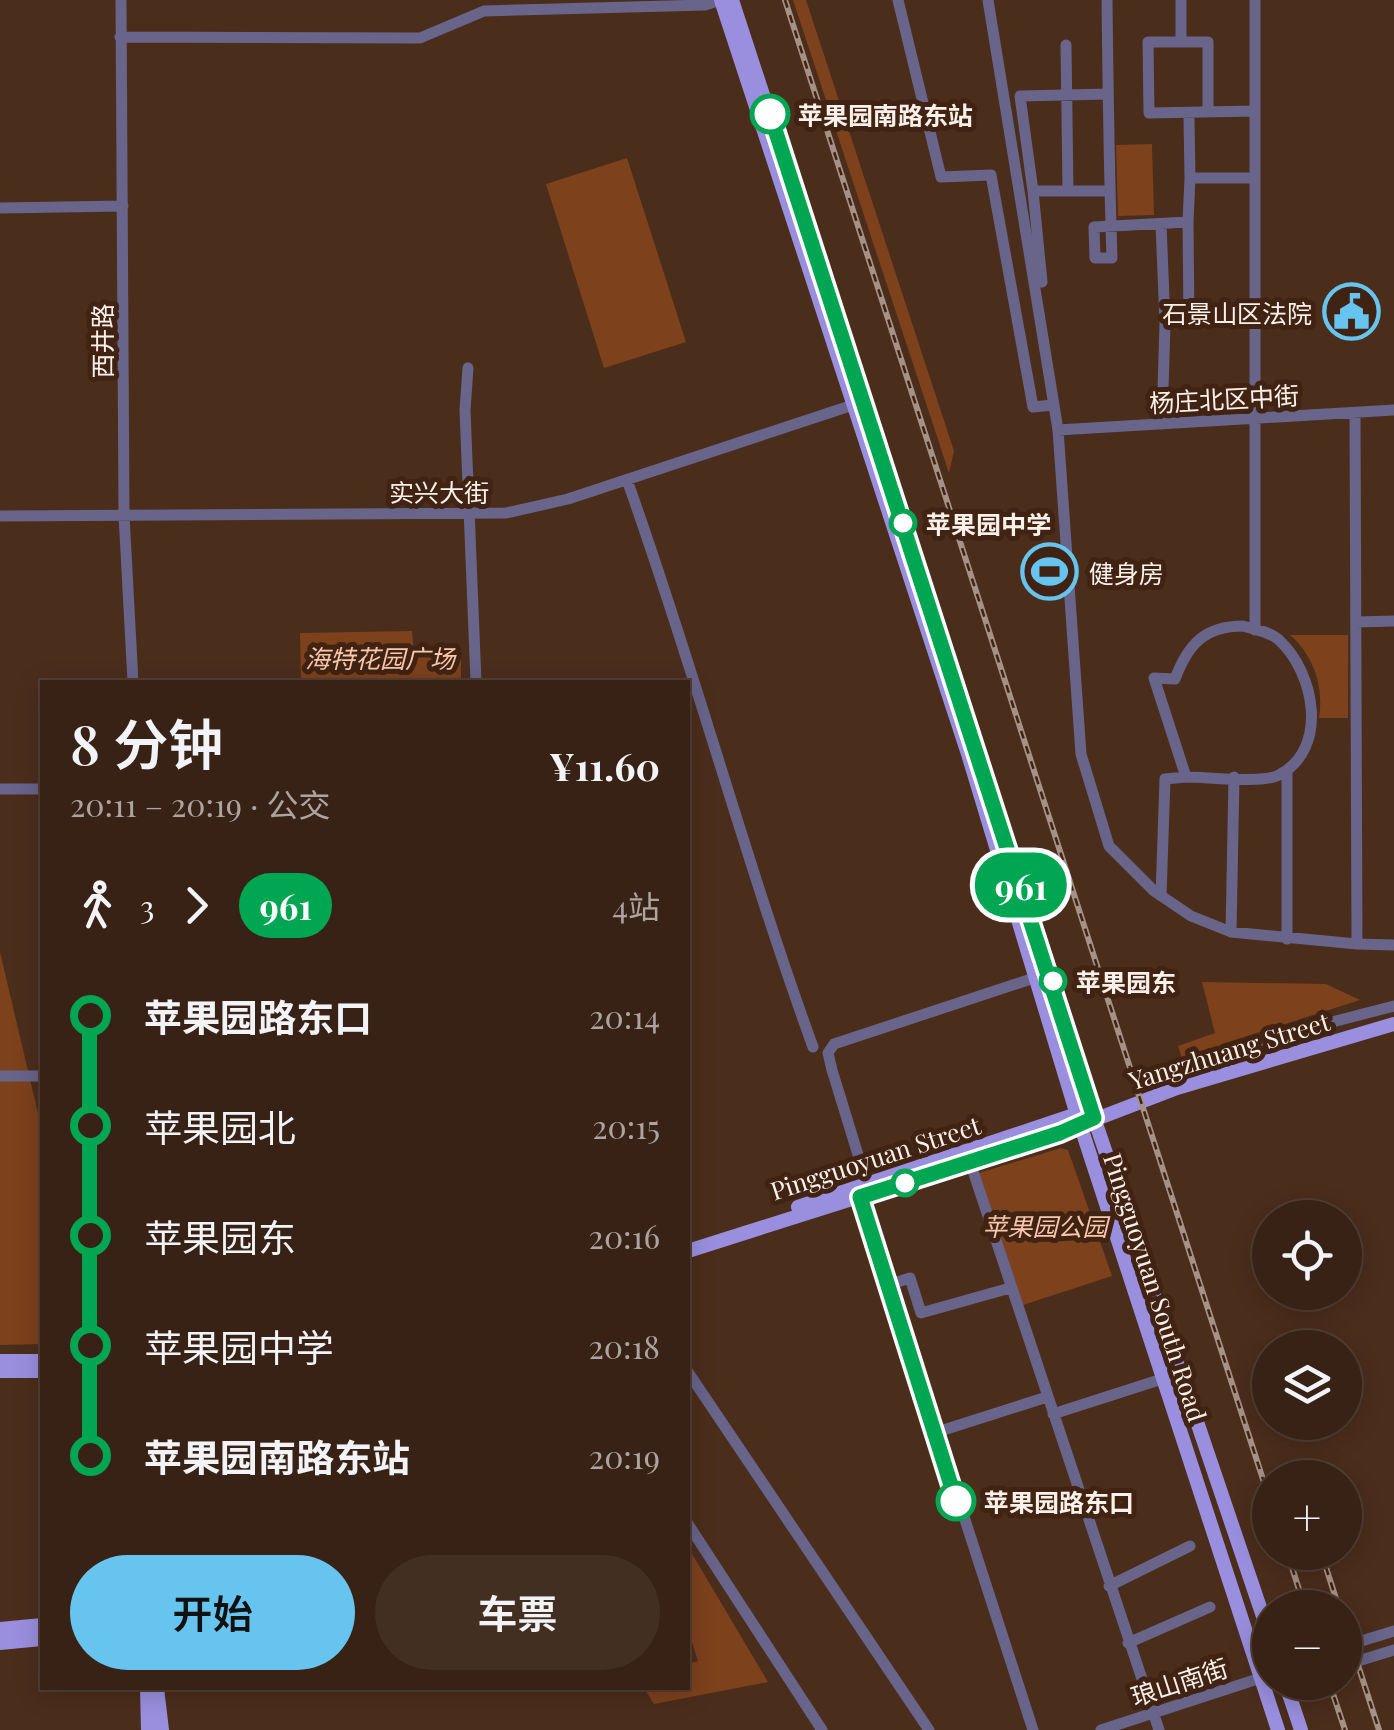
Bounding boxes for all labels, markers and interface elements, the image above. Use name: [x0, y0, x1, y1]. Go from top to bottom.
marker: 苹果园南路东站: [751, 95, 789, 133]
place label: 苹果园南路东站: [798, 98, 973, 131]
public building icon: 石景山区法院: [1321, 282, 1381, 342]
place label: 石景山区法院: [1162, 296, 1312, 329]
street label: 西井路: [85, 303, 118, 379]
street label: 杨庄北区中街: [1148, 378, 1300, 418]
street label: 实兴大街: [389, 475, 489, 508]
place label: 苹果园中学: [926, 507, 1051, 540]
marker: 苹果园中学: [890, 510, 916, 536]
sports icon: 健身房: [1020, 542, 1080, 602]
place label: 健身房: [1089, 556, 1164, 589]
park label: 海特花园广场: [305, 641, 457, 674]
text: 8 分钟: [70, 705, 223, 779]
text: ¥11.60: [549, 740, 660, 791]
text: 20:11 – 20:19 · 公交: [70, 782, 330, 825]
line badge: 961: [964, 852, 1078, 918]
text: 961: [995, 862, 1047, 909]
icon: walk: [70, 878, 125, 933]
icon: forward: [169, 878, 224, 933]
text: 961: [259, 882, 312, 929]
text: 3: [140, 884, 154, 927]
text: 4站: [612, 884, 660, 927]
place label: 苹果园东: [1076, 965, 1176, 998]
marker: 苹果园东: [1040, 968, 1066, 994]
text: 苹果园路东口: [144, 991, 372, 1042]
text: 20:14: [589, 994, 660, 1037]
street label: Yangzhuang Street: [1124, 1003, 1335, 1097]
text: 苹果园北: [144, 1101, 296, 1152]
text: 20:15: [592, 1104, 660, 1147]
street label: Pingguoyuan Street: [766, 1107, 985, 1207]
street label: Pingguoyuan South Road: [1097, 1149, 1215, 1425]
unlabelled marker: [892, 1170, 918, 1196]
map controls: [1252, 1200, 1362, 1700]
button: locate: [1252, 1200, 1362, 1310]
park label: 苹果园公园: [982, 1209, 1110, 1242]
text: 苹果园东: [144, 1211, 296, 1262]
text: 20:16: [589, 1214, 660, 1257]
text: 苹果园中学: [144, 1321, 334, 1372]
text: 20:18: [588, 1324, 660, 1367]
button: layers: [1252, 1330, 1362, 1440]
text: 苹果园南路东站: [144, 1431, 410, 1482]
text: 20:19: [589, 1434, 660, 1477]
button: +: [1252, 1460, 1362, 1570]
marker: 苹果园路东口: [937, 1482, 975, 1520]
place label: 苹果园路东口: [984, 1485, 1134, 1518]
button: 开始: [70, 1555, 355, 1670]
button: 车票: [375, 1555, 660, 1670]
button: −: [1252, 1590, 1362, 1700]
street label: 琅山南街: [1126, 1650, 1232, 1712]

